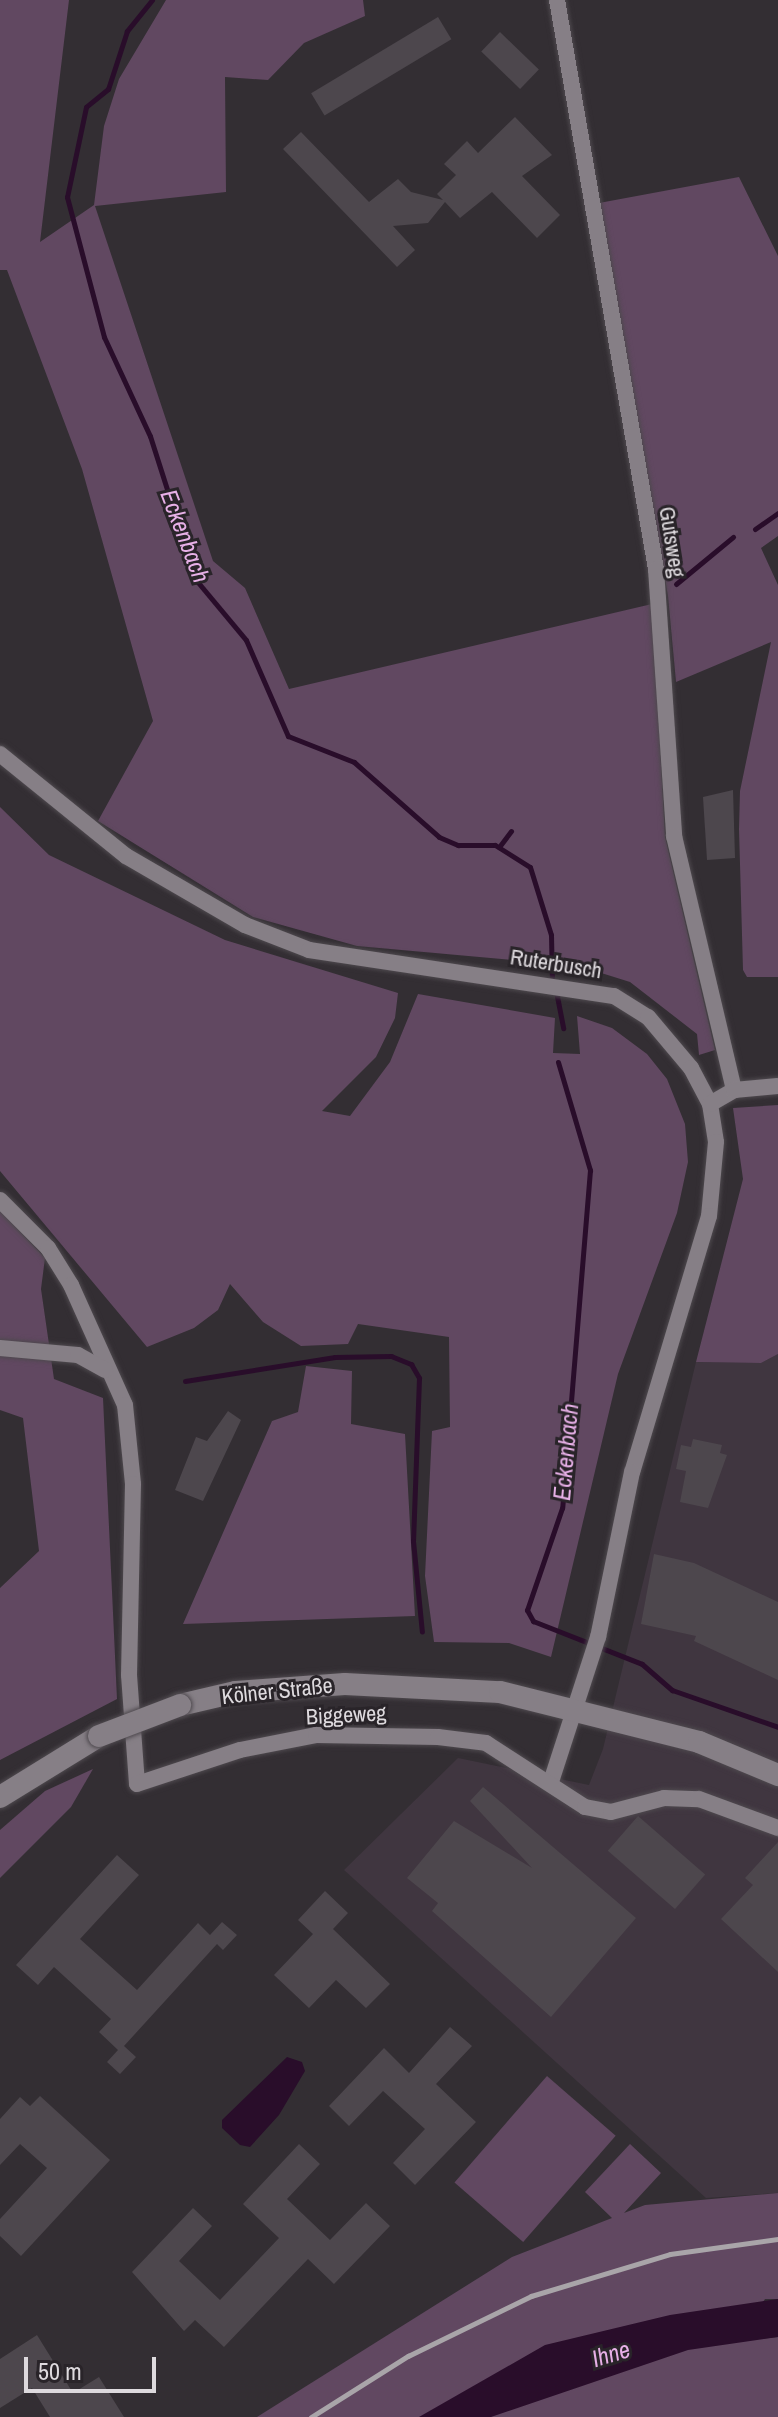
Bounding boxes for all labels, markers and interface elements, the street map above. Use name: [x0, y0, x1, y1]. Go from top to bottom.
water label: Eckenbach: [154, 485, 216, 587]
street label: Gutsweg: [653, 505, 691, 579]
street label: Ruterbusch: [508, 944, 604, 984]
water label: Eckenbach: [547, 1402, 585, 1502]
street label: Kölner Straße: [220, 1672, 334, 1710]
street label: Biggeweg: [305, 1700, 387, 1730]
water label: Ihne: [588, 2335, 634, 2373]
scale bar: [28, 2341, 160, 2391]
text: 50 m: [38, 2355, 82, 2387]

